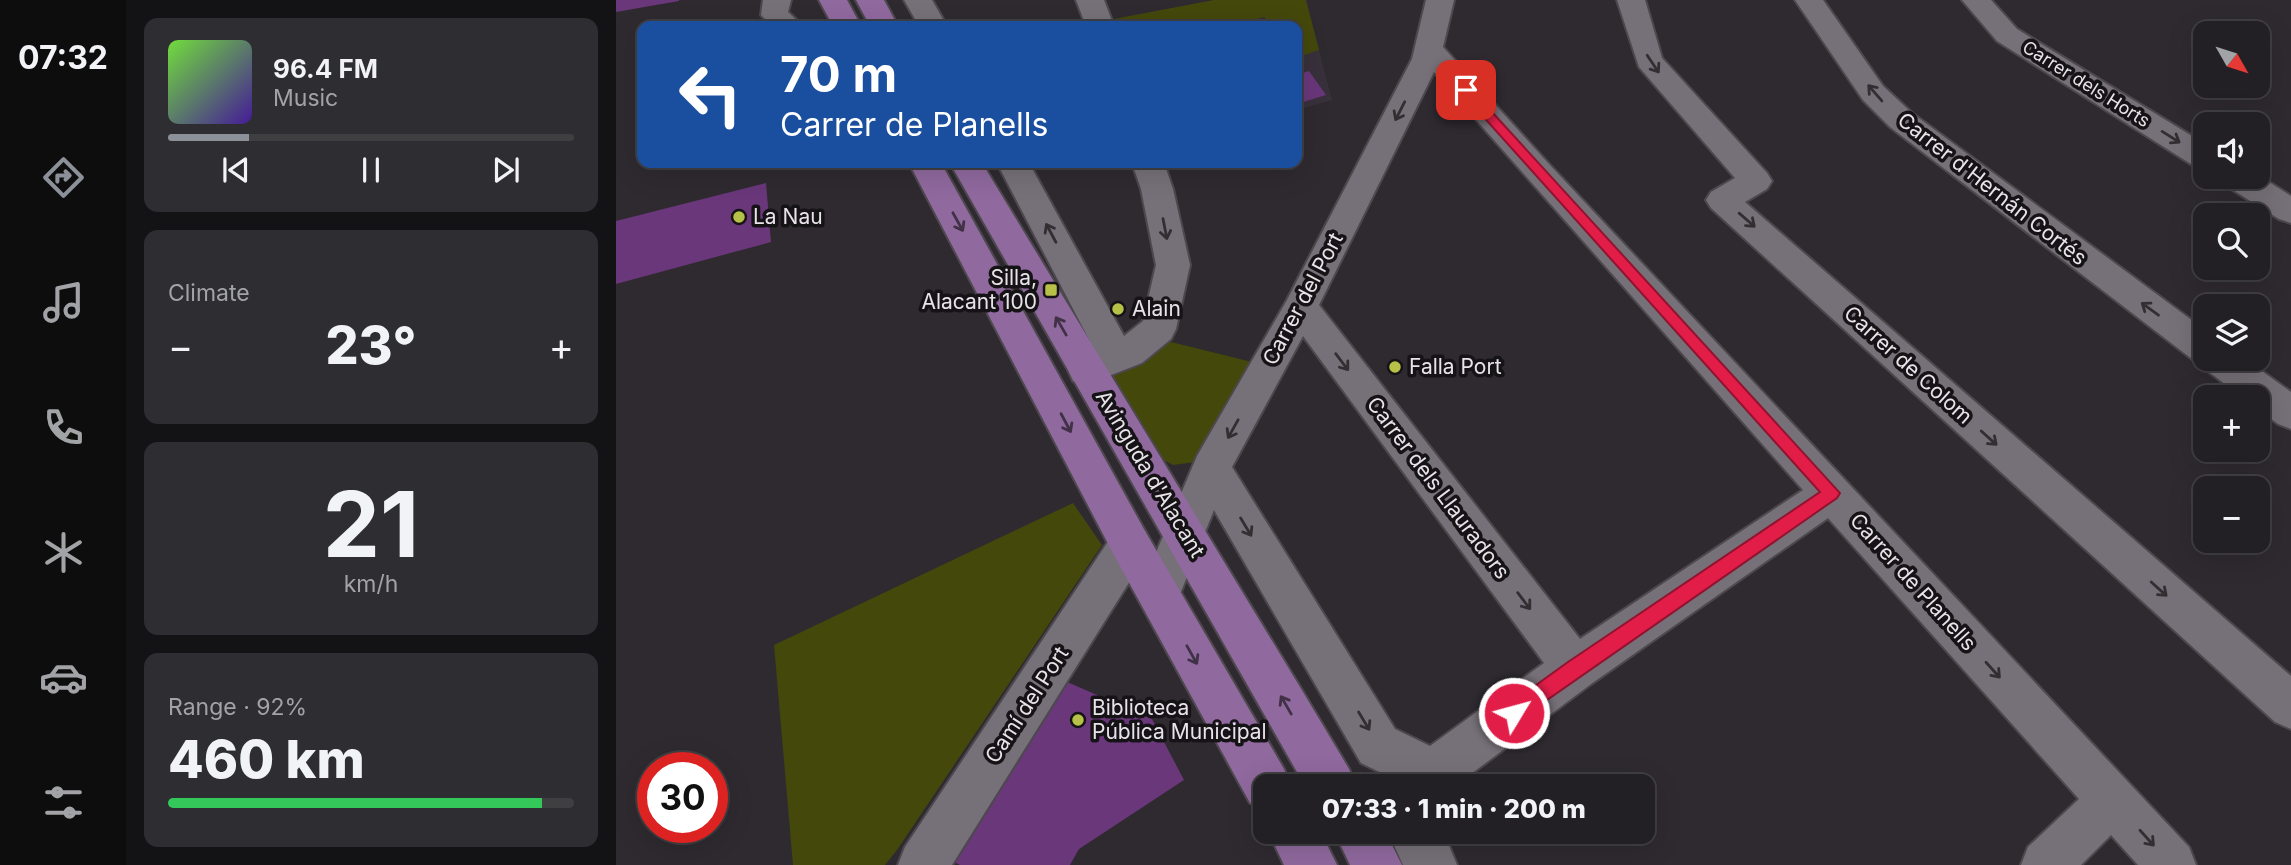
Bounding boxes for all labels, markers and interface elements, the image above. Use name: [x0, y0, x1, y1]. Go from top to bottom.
north arrow: [2193, 21, 2270, 98]
map controls: [2193, 21, 2270, 553]
street label: Carrer dels Horts: [2019, 36, 2154, 131]
text: 07:32: [18, 38, 108, 77]
text: 70 m: [780, 45, 897, 104]
icon: left: [665, 49, 756, 140]
text: 96.4 FM: [273, 53, 378, 84]
one-way arrow: [1646, 54, 1661, 73]
pin: [1436, 60, 1496, 120]
icon: arrive: [1447, 71, 1485, 109]
text: Music: [273, 84, 338, 112]
one-way arrow: [1867, 85, 1883, 103]
one-way arrow: [1393, 100, 1407, 121]
text: Carrer de Planells: [780, 105, 1048, 144]
street label: Carrer d'Hernán Cortés: [1893, 107, 2092, 270]
button: sound: [2193, 112, 2270, 189]
one-way arrow: [2161, 130, 2181, 144]
icon: previous: [217, 151, 255, 189]
icon: pause: [352, 151, 390, 189]
icon: next: [487, 151, 525, 189]
icon: directions: [39, 153, 88, 202]
button: search: [2193, 203, 2270, 280]
place label: La Nau: [753, 204, 823, 229]
marker: La Nau: [731, 209, 747, 225]
one-way arrow: [951, 212, 965, 232]
one-way arrow: [1738, 212, 1756, 228]
one-way arrow: [1159, 217, 1173, 240]
one-way arrow: [1043, 223, 1057, 243]
street label: Carrer del Port: [1257, 228, 1348, 369]
place label: Silla, Alacant 100: [921, 265, 1037, 314]
icon: music: [39, 278, 88, 327]
text: Climate: [168, 279, 250, 307]
marker: Silla, Alacant 100: [1043, 282, 1059, 298]
button: layers: [2193, 294, 2270, 371]
place label: Alain: [1132, 296, 1181, 321]
street label: Carrer de Colom: [1839, 300, 1978, 429]
marker: Alain: [1110, 301, 1126, 317]
one-way arrow: [2141, 301, 2160, 316]
text: 23°: [325, 314, 417, 377]
one-way arrow: [1053, 316, 1067, 336]
text: −: [168, 323, 193, 369]
text: +: [549, 323, 574, 369]
one-way arrow: [1334, 352, 1349, 371]
place label: Falla Port: [1409, 354, 1502, 379]
marker: Falla Port: [1387, 359, 1403, 375]
button: +: [2193, 385, 2270, 462]
street label: Avinguda d'Alacant: [1091, 386, 1210, 562]
street label: Carrer dels Llauradors: [1362, 392, 1515, 584]
icon: phone: [39, 403, 88, 452]
one-way arrow: [1059, 412, 1073, 433]
one-way arrow: [1226, 418, 1239, 439]
one-way arrow: [1980, 429, 1998, 445]
text: 21: [323, 469, 419, 579]
button: −: [2193, 476, 2270, 553]
street label: Carrer de Planells: [1845, 508, 1982, 655]
one-way arrow: [1240, 516, 1254, 536]
icon: climate: [39, 528, 88, 577]
text: km/h: [344, 570, 398, 598]
one-way arrow: [2150, 581, 2167, 598]
one-way arrow: [1516, 592, 1531, 611]
street label: Camí del Port: [980, 642, 1074, 768]
one-way arrow: [1185, 644, 1199, 664]
icon: car: [39, 653, 88, 702]
one-way arrow: [1985, 661, 2001, 679]
position arrow: [1477, 676, 1551, 750]
text: Range · 92%: [168, 693, 307, 721]
place label: Biblioteca Pública Municipal: [1092, 695, 1267, 744]
one-way arrow: [1279, 696, 1293, 716]
one-way arrow: [1357, 711, 1371, 731]
marker: Biblioteca Pública Municipal: [1070, 712, 1086, 728]
text: 460 km: [168, 728, 365, 791]
speed limit sign: 30: [637, 752, 728, 843]
icon: filters: [39, 778, 88, 827]
text: 07:33 · 1 min · 200 m: [1322, 793, 1586, 824]
one-way arrow: [2138, 829, 2155, 846]

